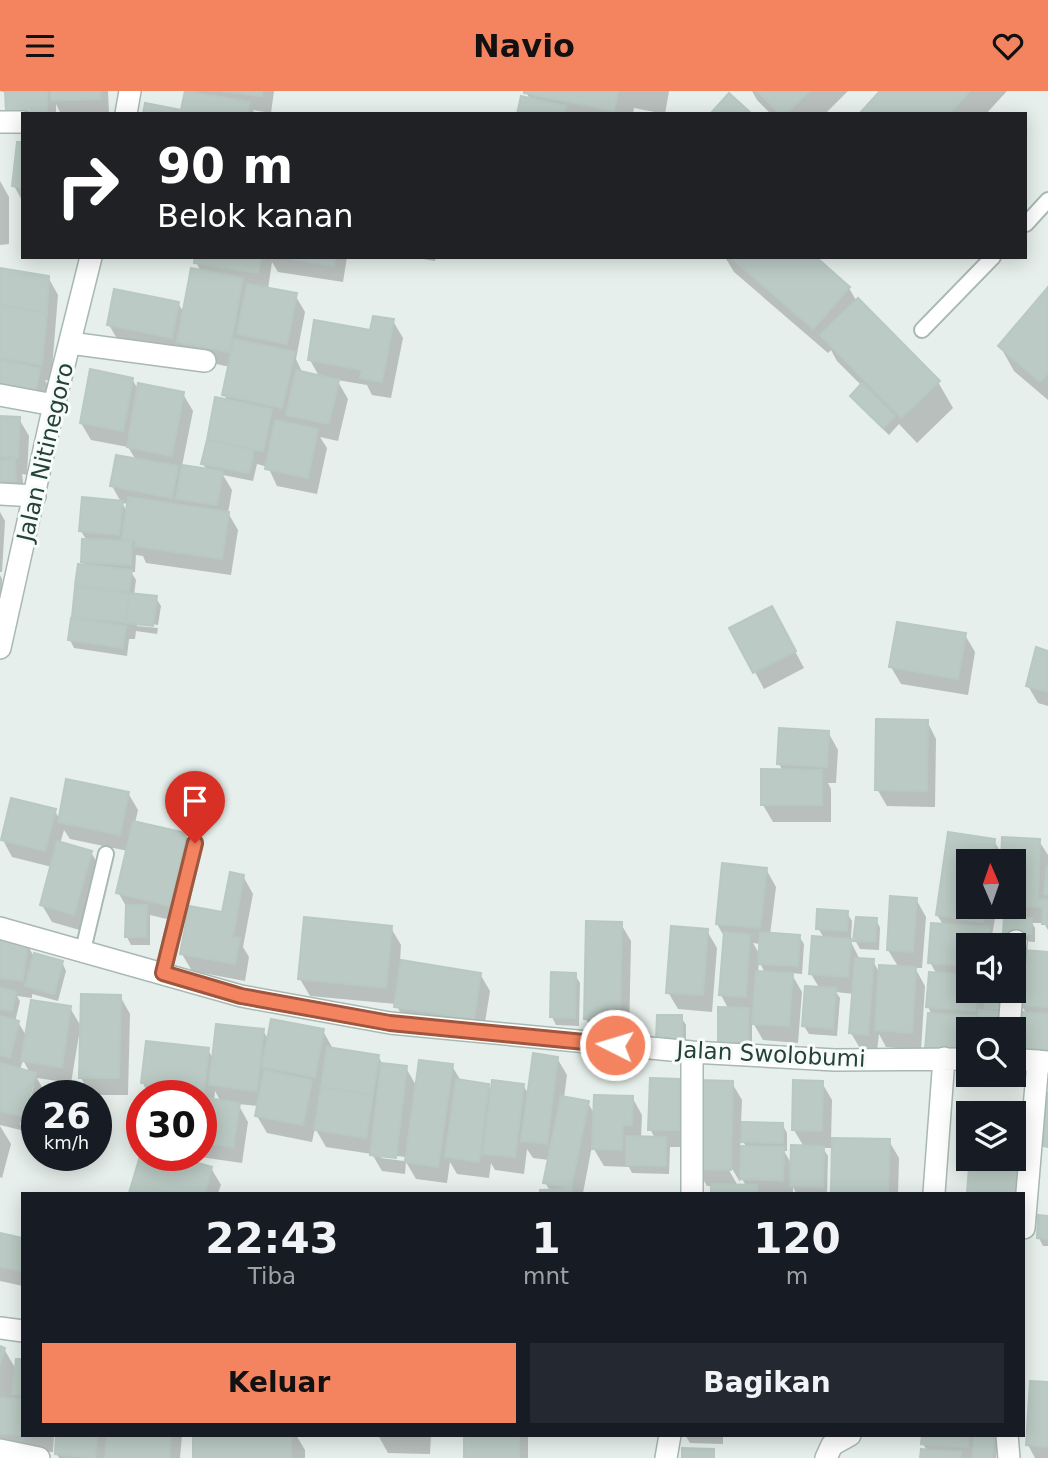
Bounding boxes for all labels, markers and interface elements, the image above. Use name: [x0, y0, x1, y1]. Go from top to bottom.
icon: menu: [21, 27, 59, 65]
text: Navio: [473, 27, 575, 65]
icon: heart: [989, 27, 1027, 65]
text: 90 m: [157, 138, 293, 195]
icon: right: [42, 140, 133, 231]
text: Belok kanan: [157, 197, 354, 235]
street label: Jalan Nitinegoro: [11, 360, 78, 546]
pin: [165, 771, 225, 843]
icon: arrive: [176, 782, 214, 820]
north arrow: [956, 849, 1026, 919]
map controls: [956, 849, 1026, 1171]
button: sound: [956, 933, 1026, 1003]
position arrow: [578, 1008, 652, 1082]
button: search: [956, 1017, 1026, 1087]
street label: Jalan Swolobumi: [674, 1036, 866, 1072]
speed limit sign: 30: [126, 1080, 217, 1171]
text: 26: [42, 1096, 91, 1136]
button: layers: [956, 1101, 1026, 1171]
text: km/h: [44, 1132, 89, 1153]
text: 22:43: [205, 1214, 339, 1263]
text: 1: [531, 1214, 561, 1263]
text: 120: [753, 1214, 841, 1263]
text: Tiba: [248, 1263, 296, 1289]
text: mnt: [523, 1263, 569, 1289]
text: m: [786, 1263, 808, 1289]
button: Keluar: [42, 1343, 516, 1423]
button: Bagikan: [530, 1343, 1004, 1423]

